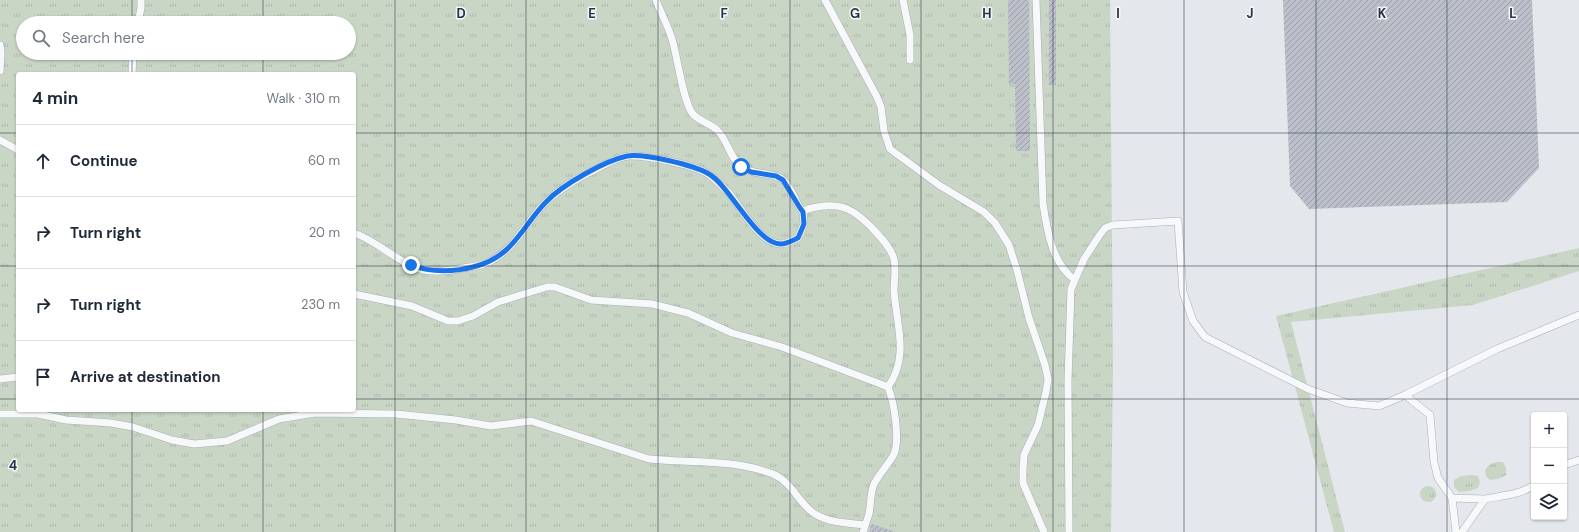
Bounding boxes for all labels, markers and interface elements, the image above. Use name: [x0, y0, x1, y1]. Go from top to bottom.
text: D: [456, 5, 466, 22]
text: E: [588, 5, 596, 22]
text: F: [720, 5, 728, 22]
text: G: [850, 5, 860, 22]
text: H: [982, 5, 992, 22]
text: I: [1116, 5, 1120, 22]
text: J: [1246, 5, 1254, 22]
text: K: [1378, 5, 1387, 22]
text: L: [1509, 5, 1517, 22]
search box: [16, 16, 356, 60]
icon: search: [30, 27, 52, 49]
text: Search here: [62, 28, 145, 48]
text: 4 min: [32, 87, 78, 109]
text: Walk · 310 m: [267, 90, 340, 107]
icon: ahead: [32, 150, 54, 172]
text: Continue: [70, 151, 138, 171]
text: 60 m: [308, 152, 340, 169]
route start: [732, 158, 750, 176]
icon: right: [32, 222, 54, 244]
text: Turn right: [70, 223, 141, 243]
text: 20 m: [309, 224, 340, 241]
route end: [402, 256, 420, 274]
icon: right: [32, 294, 54, 316]
text: Turn right: [70, 295, 141, 315]
text: 230 m: [301, 296, 340, 313]
icon: arrive: [32, 366, 54, 388]
text: Arrive at destination: [70, 367, 221, 387]
map controls: [1531, 412, 1567, 520]
button: +: [1531, 412, 1567, 448]
button: −: [1531, 448, 1567, 484]
text: 4: [9, 457, 17, 474]
button: layers: [1531, 484, 1567, 520]

